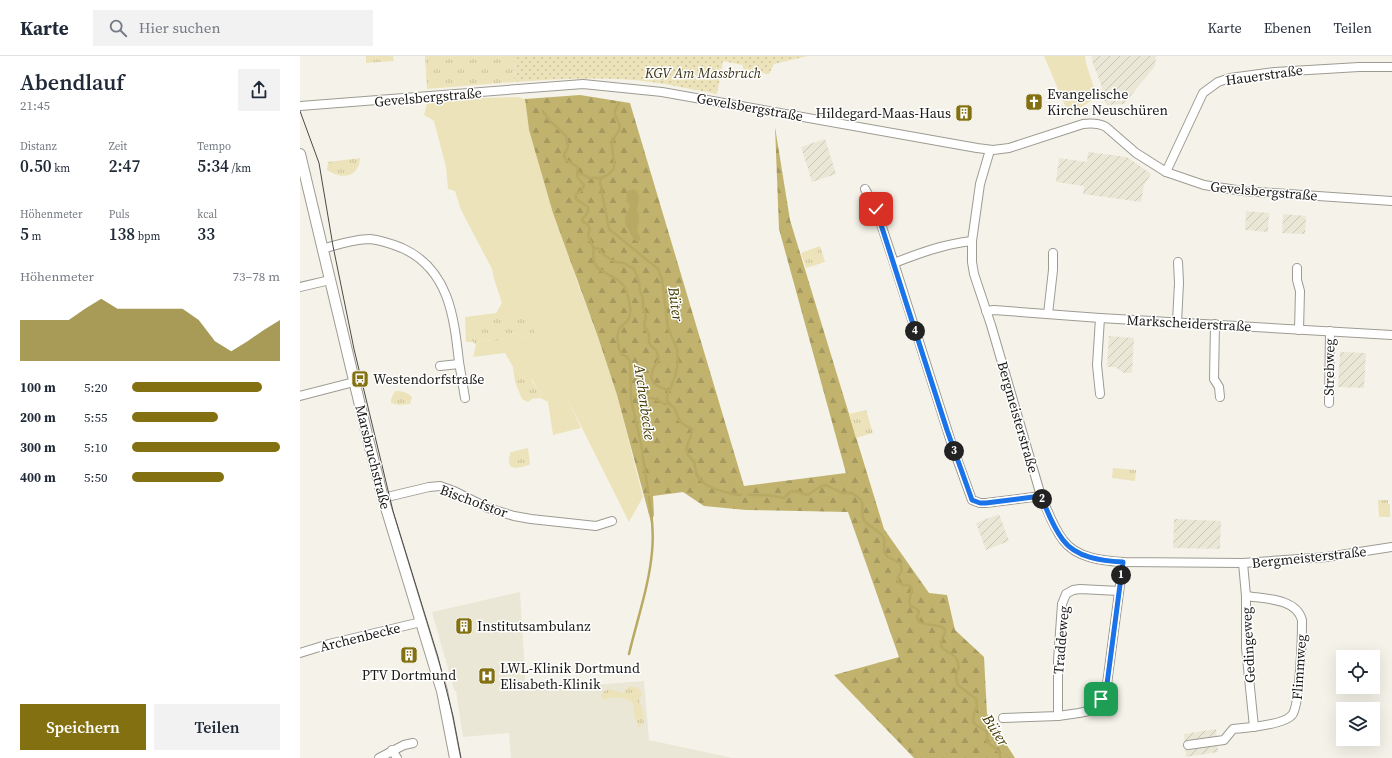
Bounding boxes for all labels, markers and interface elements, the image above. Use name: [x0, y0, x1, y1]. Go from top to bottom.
search box: [93, 10, 373, 46]
text: Karte: [20, 15, 69, 41]
icon: search: [107, 17, 129, 39]
text: Hier suchen: [139, 17, 220, 38]
text: Karte: [1207, 18, 1242, 38]
text: Ebenen: [1264, 18, 1311, 38]
text: Teilen: [1333, 18, 1372, 38]
street label: Hauerstraße: [1224, 60, 1304, 90]
park label: KGV Am Massbruch: [644, 63, 762, 83]
text: Abendlauf: [20, 67, 124, 97]
button: share: [238, 69, 280, 111]
street label: Gevelsbergstraße: [374, 82, 482, 112]
place label: Evangelische Kirche Neuschüren: [1047, 84, 1168, 120]
street label: Gevelsbergstraße: [695, 88, 805, 126]
church icon: Evangelische Kirche Neuschüren: [1024, 92, 1044, 112]
text: 21:45: [20, 97, 50, 114]
place label: Hildegard-Maas-Haus: [815, 103, 951, 123]
building icon: Hildegard-Maas-Haus: [954, 103, 974, 123]
text: Distanz: [20, 139, 57, 154]
text: Zeit: [109, 139, 127, 154]
text: Tempo: [197, 139, 231, 154]
text: 0.50: [20, 154, 52, 178]
text: 2:47: [109, 154, 140, 178]
text: 5:34: [197, 154, 229, 178]
text: km: [52, 161, 70, 176]
text: /km: [229, 161, 251, 176]
street label: Gevelsbergstraße: [1210, 176, 1318, 206]
pin: [859, 192, 893, 226]
icon: check: [865, 198, 887, 220]
text: Höhenmeter: [20, 207, 83, 222]
text: Puls: [109, 207, 130, 222]
text: kcal: [197, 207, 217, 222]
text: 5: [20, 222, 29, 246]
text: 138: [109, 222, 135, 246]
text: 33: [197, 222, 215, 246]
text: m: [29, 229, 41, 244]
text: bpm: [135, 229, 160, 244]
text: Höhenmeter: [20, 268, 94, 285]
text: 73–78 m: [233, 268, 280, 285]
water label: Büter: [663, 284, 689, 324]
street label: Markscheiderstraße: [1126, 310, 1252, 336]
pin: 4: [905, 321, 925, 341]
text: 4: [912, 323, 918, 338]
street label: Strebweg: [1319, 338, 1339, 396]
street label: Bergmeisterstraße: [992, 359, 1044, 475]
water label: Archenbecke: [629, 362, 661, 441]
bus stop icon: Westendorfstraße: [350, 369, 370, 389]
place label: Westendorfstraße: [373, 369, 484, 389]
text: 100 m: [20, 379, 56, 396]
text: 5:20: [84, 379, 107, 396]
street label: Marsbruchstraße: [350, 403, 396, 511]
text: 200 m: [20, 409, 56, 426]
text: 5:55: [84, 409, 107, 426]
text: 300 m: [20, 439, 56, 456]
text: 5:10: [84, 439, 107, 456]
pin: 3: [944, 441, 964, 461]
text: 3: [951, 443, 957, 458]
text: 400 m: [20, 469, 56, 486]
text: 5:50: [84, 469, 107, 486]
street label: Bischofstor: [437, 479, 511, 523]
pin: 2: [1032, 489, 1052, 509]
text: 2: [1039, 491, 1045, 506]
street label: Bergmeisterstraße: [1251, 541, 1367, 573]
pin: 1: [1111, 565, 1131, 585]
text: 1: [1118, 567, 1124, 582]
street label: Traddeweg: [1048, 605, 1074, 675]
street label: Gedingeweg: [1236, 606, 1260, 684]
building icon: Institutsambulanz: [454, 616, 474, 636]
place label: Institutsambulanz: [477, 616, 591, 636]
street label: Archenbecke: [318, 617, 402, 657]
street label: Flimmweg: [1287, 633, 1311, 701]
building icon: PTV Dortmund: [399, 645, 419, 665]
map controls: [1336, 650, 1380, 746]
button: locate: [1336, 650, 1380, 694]
place label: LWL-Klinik Dortmund Elisabeth-Klinik: [500, 658, 640, 694]
place label: PTV Dortmund: [362, 665, 456, 685]
hospital icon: LWL-Klinik Dortmund Elisabeth-Klinik: [477, 666, 497, 686]
pin: [1084, 682, 1118, 716]
icon: arrive: [1090, 688, 1112, 710]
button: layers: [1336, 702, 1380, 746]
button: Speichern: [20, 704, 146, 750]
button: Teilen: [154, 704, 280, 750]
water label: Büter: [977, 709, 1015, 751]

